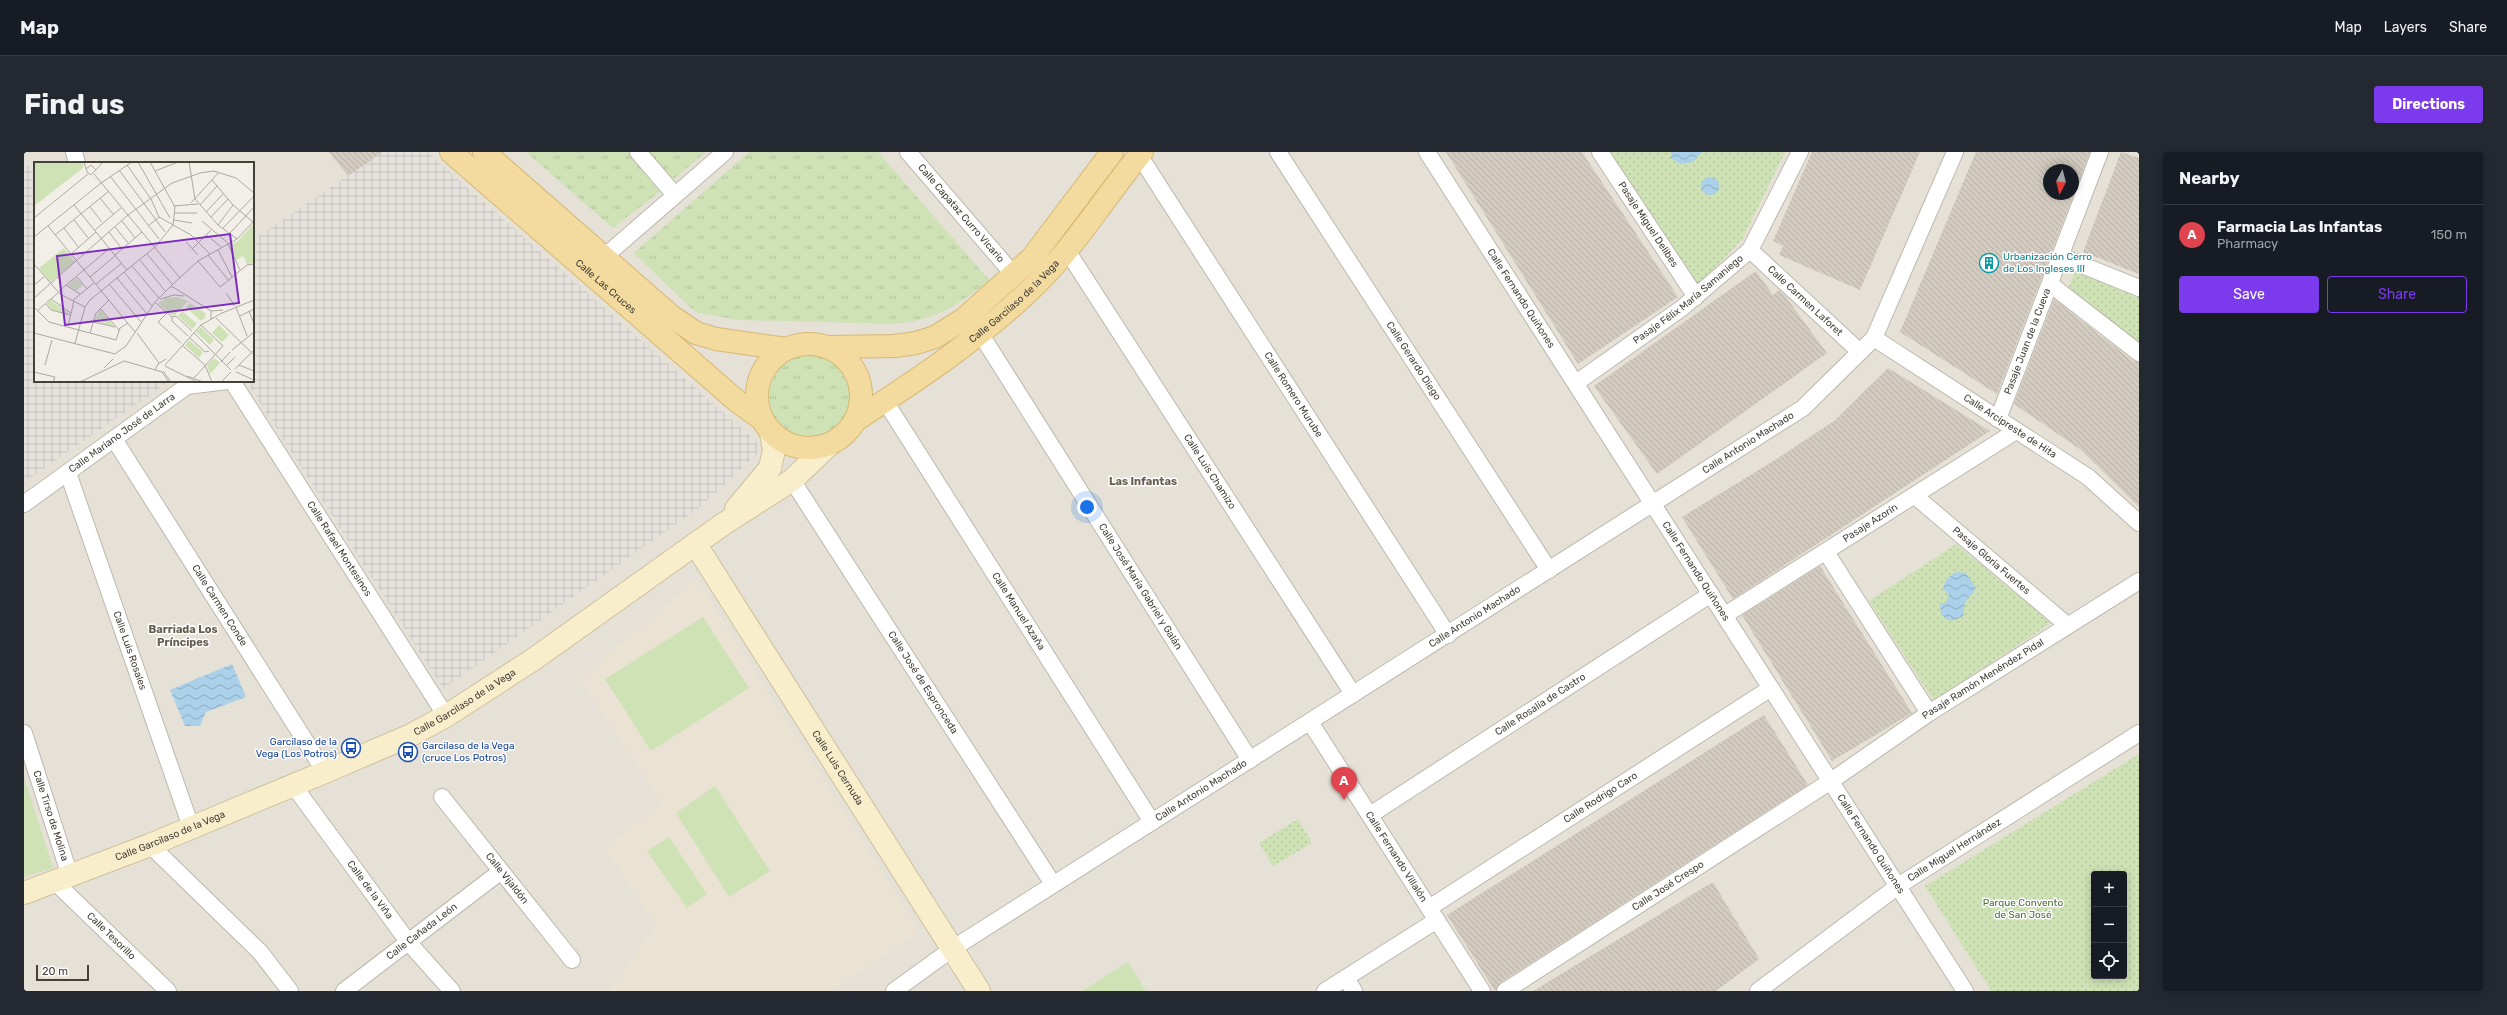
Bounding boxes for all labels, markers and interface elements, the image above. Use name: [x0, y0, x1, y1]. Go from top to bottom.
text: Map: [20, 16, 59, 39]
text: Map: [2335, 19, 2362, 36]
text: Layers: [2384, 19, 2427, 36]
text: Share: [2449, 19, 2487, 36]
button: Directions: [2374, 86, 2483, 123]
text: Find us: [24, 88, 124, 121]
inset map: [34, 162, 254, 382]
street label: Calle Capataz Curro Vicario: [915, 162, 1007, 265]
north arrow: [2043, 164, 2079, 200]
text: Nearby: [2179, 168, 2240, 188]
street label: Pasaje Miguel Delibes: [1615, 179, 1681, 270]
text: Farmacia Las Infantas: [2217, 218, 2382, 236]
text: A: [2187, 227, 2197, 242]
text: 150 m: [2431, 227, 2467, 242]
text: Pharmacy: [2217, 236, 2278, 251]
street label: Calle Fernando Quiñones: [1485, 246, 1557, 351]
place label: Urbanización Cerro de Los Ingleses III: [2003, 251, 2092, 275]
street label: Pasaje Félix María Samaniego: [1631, 252, 1746, 347]
building icon: Urbanización Cerro de Los Ingleses III: [1978, 252, 2000, 274]
street label: Calle Las Cruces: [573, 257, 638, 316]
street label: Calle Garcilaso de la Vega: [967, 258, 1062, 346]
street label: Calle Carmen Laforet: [1765, 263, 1845, 339]
button: Save: [2179, 276, 2319, 313]
button: Share: [2327, 276, 2467, 313]
street label: Pasaje Juan de la Cueva: [2002, 287, 2053, 396]
street label: Calle Gerardo Diego: [1384, 319, 1443, 403]
street label: Calle Romero Murube: [1261, 350, 1325, 440]
street label: Calle Mariano José de Larra: [67, 391, 177, 475]
street label: Calle Arcipreste de Hita: [1961, 392, 2059, 461]
street label: Calle Antonio Machado: [1700, 409, 1796, 476]
street label: Calle Luis Chamizo: [1181, 432, 1238, 512]
district label: Las Infantas: [1109, 475, 1177, 488]
your location: [1077, 497, 1097, 517]
street label: Calle Rafael Montesinos: [304, 499, 374, 599]
street label: Pasaje Azorín: [1841, 501, 1900, 545]
street label: Calle Fernando Quiñones: [1659, 519, 1732, 623]
street label: Calle José María Gabriel y Galán: [1096, 521, 1185, 652]
street label: Pasaje Gloria Fuertes: [1950, 524, 2033, 597]
street label: Calle Carmen Conde: [189, 562, 250, 649]
street label: Calle Manuel Azaña: [989, 570, 1047, 652]
street label: Calle Antonio Machado: [1427, 583, 1523, 650]
street label: Calle Luis Rosales: [110, 610, 149, 692]
district label: Barriada Los Príncipes: [149, 623, 217, 649]
street label: Calle José de Espronceda: [885, 629, 960, 736]
street label: Pasaje Ramón Menéndez Pidal: [1920, 636, 2046, 722]
street label: Calle Garcilaso de la Vega: [412, 666, 518, 738]
street label: Calle Rosalía de Castro: [1493, 671, 1588, 738]
street label: Calle Luis Cernuda: [809, 728, 866, 808]
place label: Garcilaso de la Vega (Los Potros): [256, 736, 337, 760]
bus stop icon: Garcilaso de la Vega (Los Potros): [340, 737, 362, 759]
place label: Garcilaso de la Vega (cruce Los Potros): [422, 740, 514, 764]
bus stop icon: Garcilaso de la Vega (cruce Los Potros): [397, 741, 419, 763]
street label: Calle Antonio Machado: [1153, 757, 1250, 824]
pin: A: [1331, 767, 1357, 800]
street label: Calle Tirso de Molina: [30, 769, 71, 863]
street label: Calle Rodrigo Caro: [1561, 769, 1640, 826]
street label: Calle Fernando Quiñones: [1834, 792, 1907, 896]
street label: Calle Garcilaso de la Vega: [114, 808, 227, 864]
street label: Calle Fernando Villalón: [1363, 809, 1430, 904]
street label: Calle Miguel Hernández: [1905, 816, 2004, 884]
street label: Calle Vijaldón: [483, 850, 531, 906]
street label: Calle de la Viña: [344, 858, 395, 921]
street label: Calle José Crespo: [1630, 858, 1707, 914]
map controls: [2091, 871, 2127, 979]
button: +: [2091, 871, 2127, 907]
park label: Parque Convento de San José: [1983, 897, 2063, 921]
street label: Calle Cañada León: [384, 901, 460, 962]
button: −: [2091, 907, 2127, 943]
street label: Calle Tesorillo: [84, 910, 138, 963]
button: locate: [2091, 943, 2127, 979]
scale bar: [36, 963, 89, 982]
text: 20 m: [42, 965, 68, 978]

